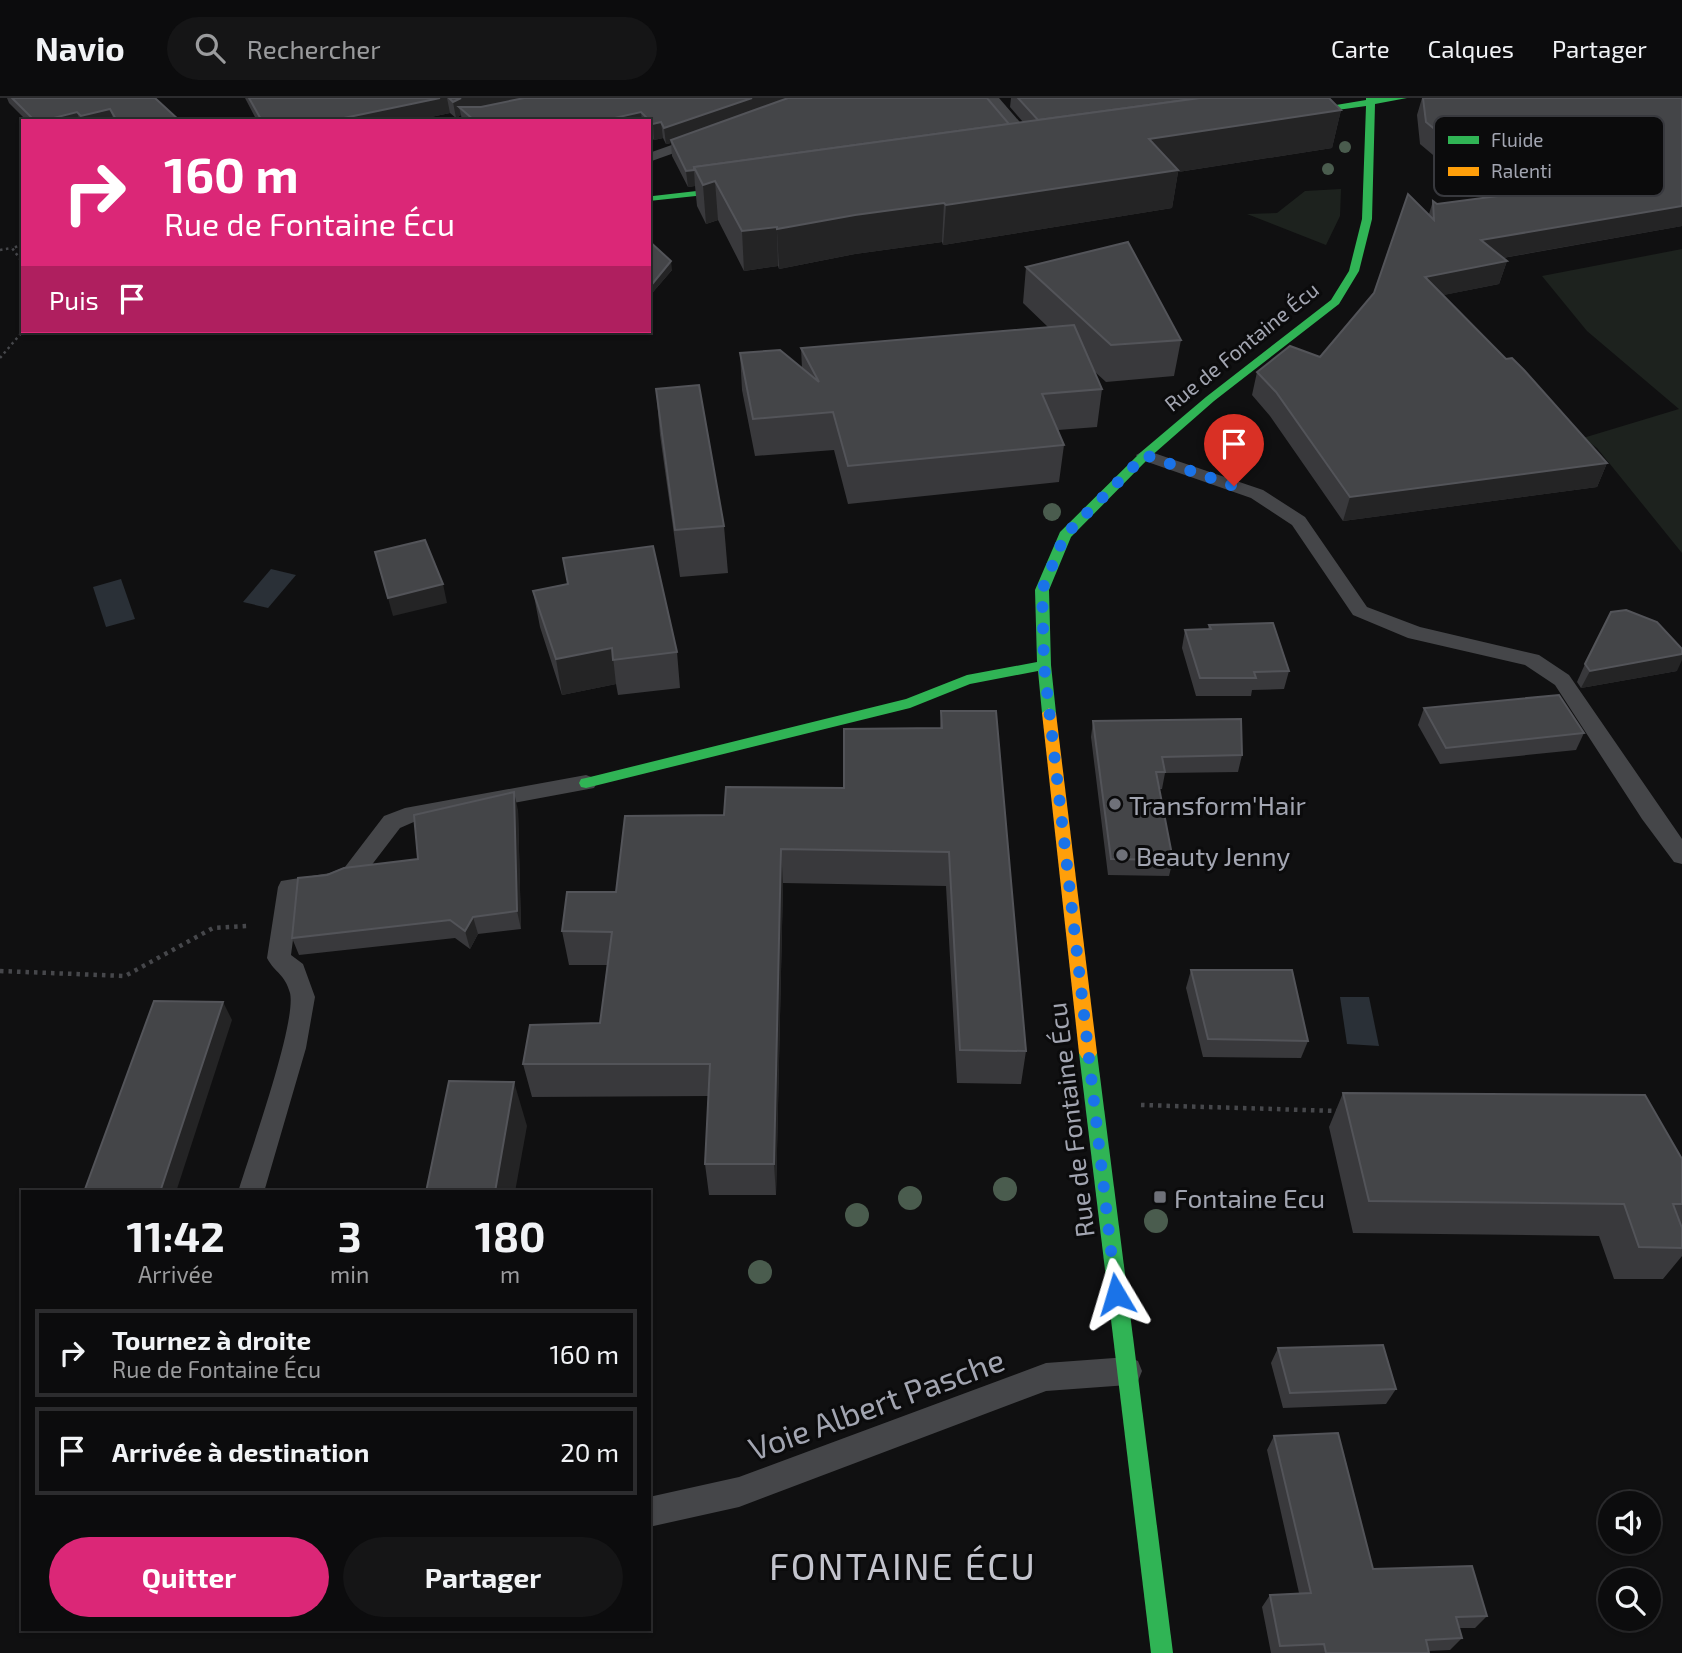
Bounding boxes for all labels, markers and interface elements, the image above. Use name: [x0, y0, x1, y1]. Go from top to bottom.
search box: [167, 17, 657, 80]
text: Navio: [35, 28, 125, 68]
icon: search: [191, 29, 229, 67]
text: Rechercher: [247, 33, 381, 64]
text: Carte: [1331, 34, 1390, 63]
text: Calques: [1428, 34, 1514, 63]
text: Partager: [1552, 34, 1647, 63]
legend: [1434, 116, 1664, 196]
text: Fluide: [1491, 128, 1544, 151]
text: 160 m: [164, 144, 299, 203]
icon: right: [49, 147, 140, 238]
text: Ralenti: [1491, 159, 1552, 182]
text: Rue de Fontaine Écu: [164, 204, 455, 242]
street label: Rue de Fontaine Écu: [1159, 276, 1323, 416]
icon: arrive: [113, 280, 151, 318]
text: Puis: [49, 284, 99, 315]
pin: [1204, 414, 1264, 486]
icon: arrive: [1215, 425, 1253, 463]
place label: Transform'Hair: [1129, 789, 1306, 820]
marker: Transform'Hair: [1107, 796, 1123, 812]
place label: Beauty Jenny: [1136, 840, 1291, 871]
marker: Beauty Jenny: [1114, 847, 1130, 863]
street label: Rue de Fontaine Écu: [1040, 1001, 1100, 1239]
place label: Fontaine Ecu: [1174, 1182, 1325, 1213]
marker: Fontaine Ecu: [1152, 1189, 1168, 1205]
text: 11:42: [126, 1210, 225, 1260]
text: 3: [338, 1210, 362, 1260]
text: 180: [475, 1210, 546, 1260]
position arrow: [1079, 1257, 1153, 1331]
text: Arrivée: [138, 1260, 213, 1288]
text: min: [330, 1260, 369, 1288]
text: m: [500, 1260, 520, 1288]
text: Tournez à droite: [112, 1324, 311, 1355]
icon: right: [53, 1334, 91, 1372]
text: 160 m: [550, 1338, 619, 1369]
street label: Voie Albert Pasche: [743, 1339, 1009, 1467]
text: Rue de Fontaine Écu: [112, 1355, 321, 1383]
icon: arrive: [53, 1432, 91, 1470]
text: Arrivée à destination: [112, 1436, 369, 1467]
text: 20 m: [560, 1436, 619, 1467]
map controls: [1598, 1491, 1661, 1631]
button: sound: [1598, 1491, 1661, 1554]
button: Quitter: [49, 1537, 329, 1617]
button: Partager: [343, 1537, 623, 1617]
district label: FONTAINE ÉCU: [769, 1543, 1037, 1587]
button: search: [1598, 1568, 1661, 1631]

